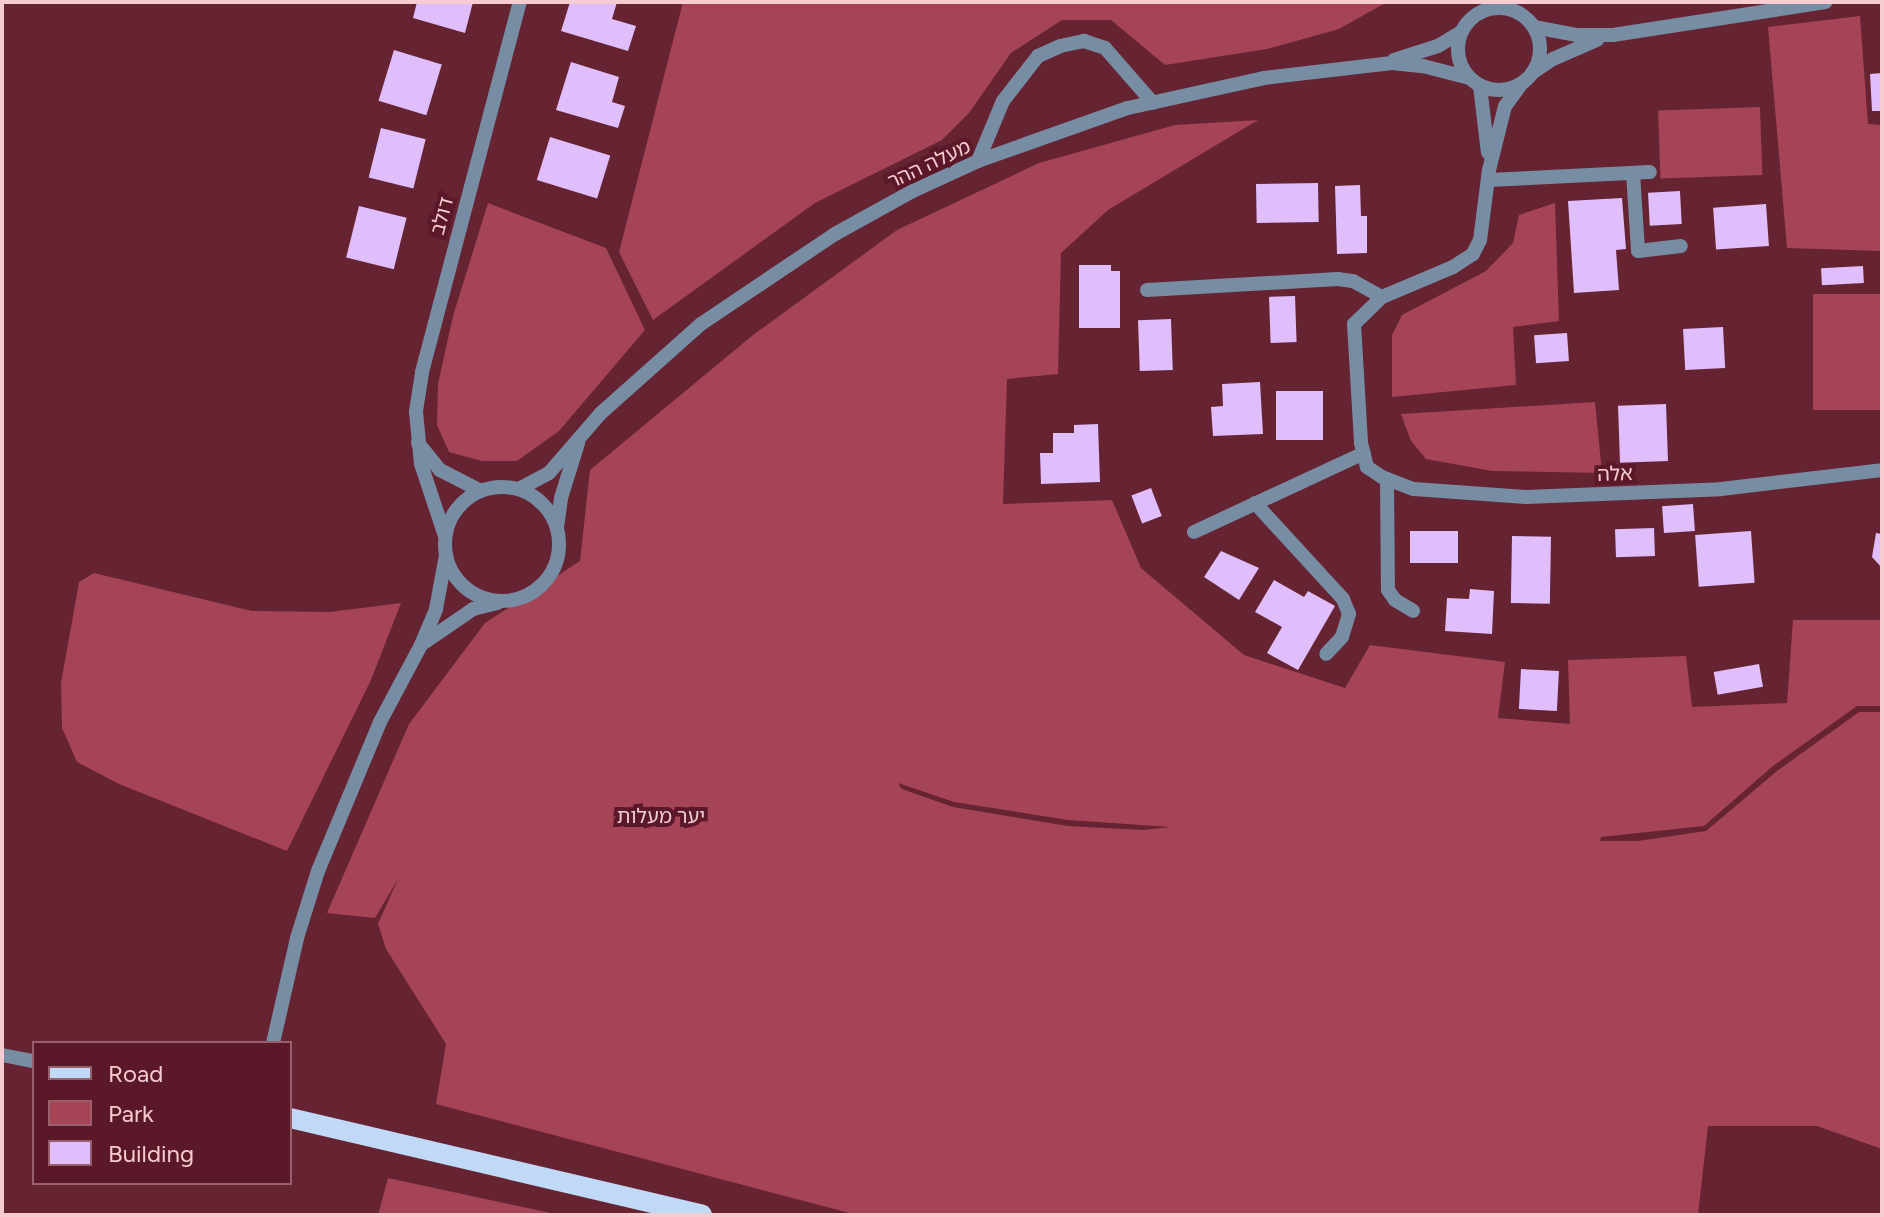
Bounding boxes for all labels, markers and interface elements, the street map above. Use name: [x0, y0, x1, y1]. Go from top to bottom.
street label: מעלה ההר: [884, 134, 974, 194]
street label: דולב: [425, 195, 459, 237]
street label: אלה: [1597, 461, 1633, 487]
park label: יער מעלות: [617, 804, 705, 828]
legend: [32, 1041, 292, 1185]
text: Road: [108, 1059, 163, 1088]
text: Park: [108, 1099, 154, 1128]
text: Building: [108, 1139, 194, 1168]

